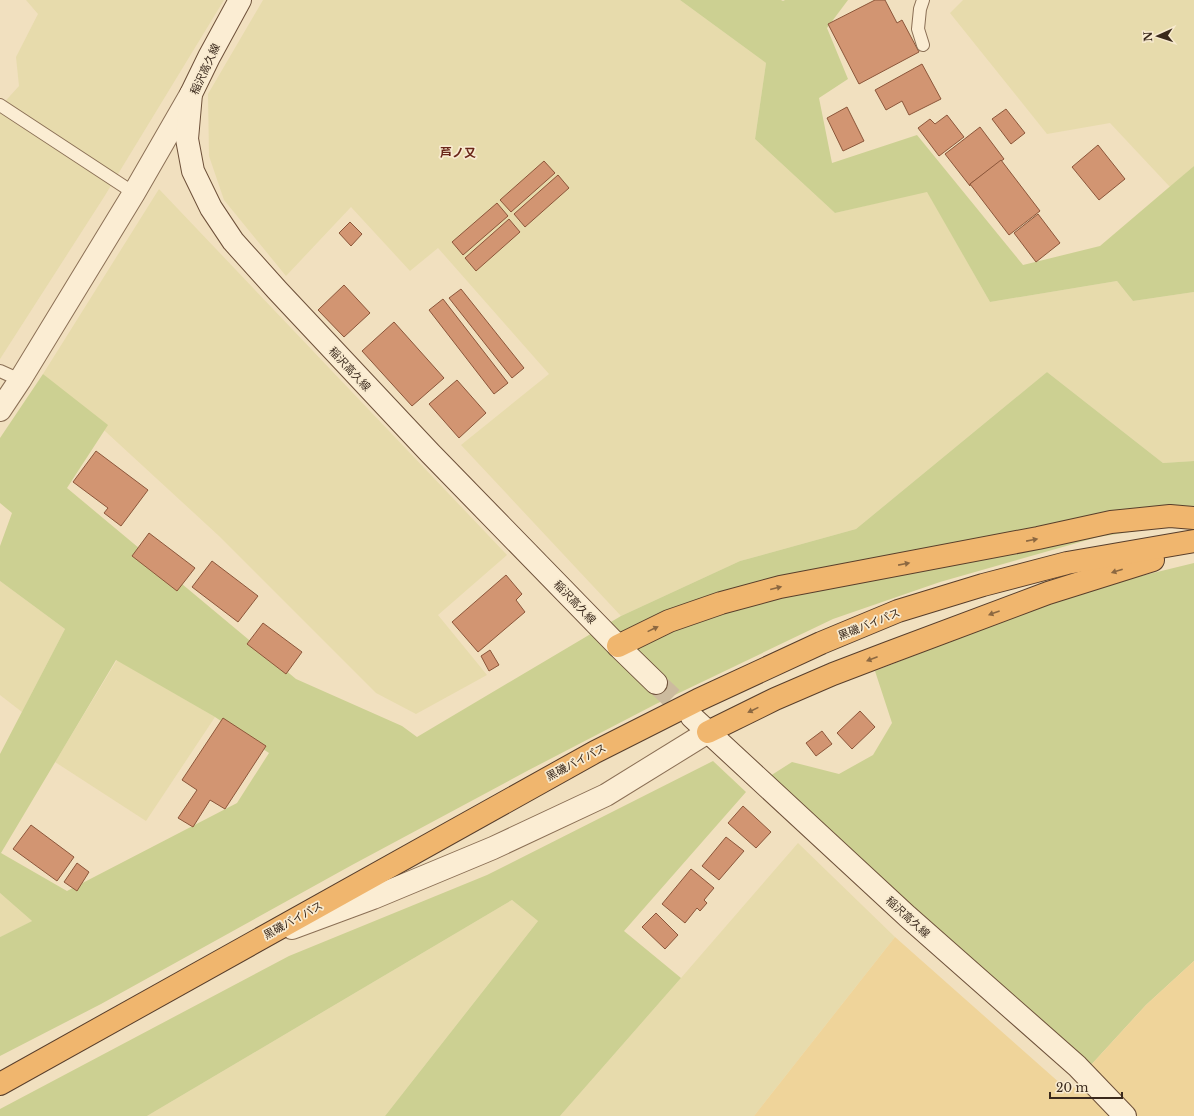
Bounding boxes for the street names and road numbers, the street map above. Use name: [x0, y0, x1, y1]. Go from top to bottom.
street label: 稲沢高久線: [187, 41, 223, 97]
street label: 稲沢高久線: [326, 344, 374, 394]
street label: 稲沢高久線: [551, 577, 599, 627]
street label: 黒磯バイパス: [836, 605, 902, 643]
street label: 黒磯バイパス: [544, 740, 608, 784]
street label: 稲沢高久線: [883, 893, 933, 941]
street label: 黒磯バイパス: [261, 898, 325, 942]

